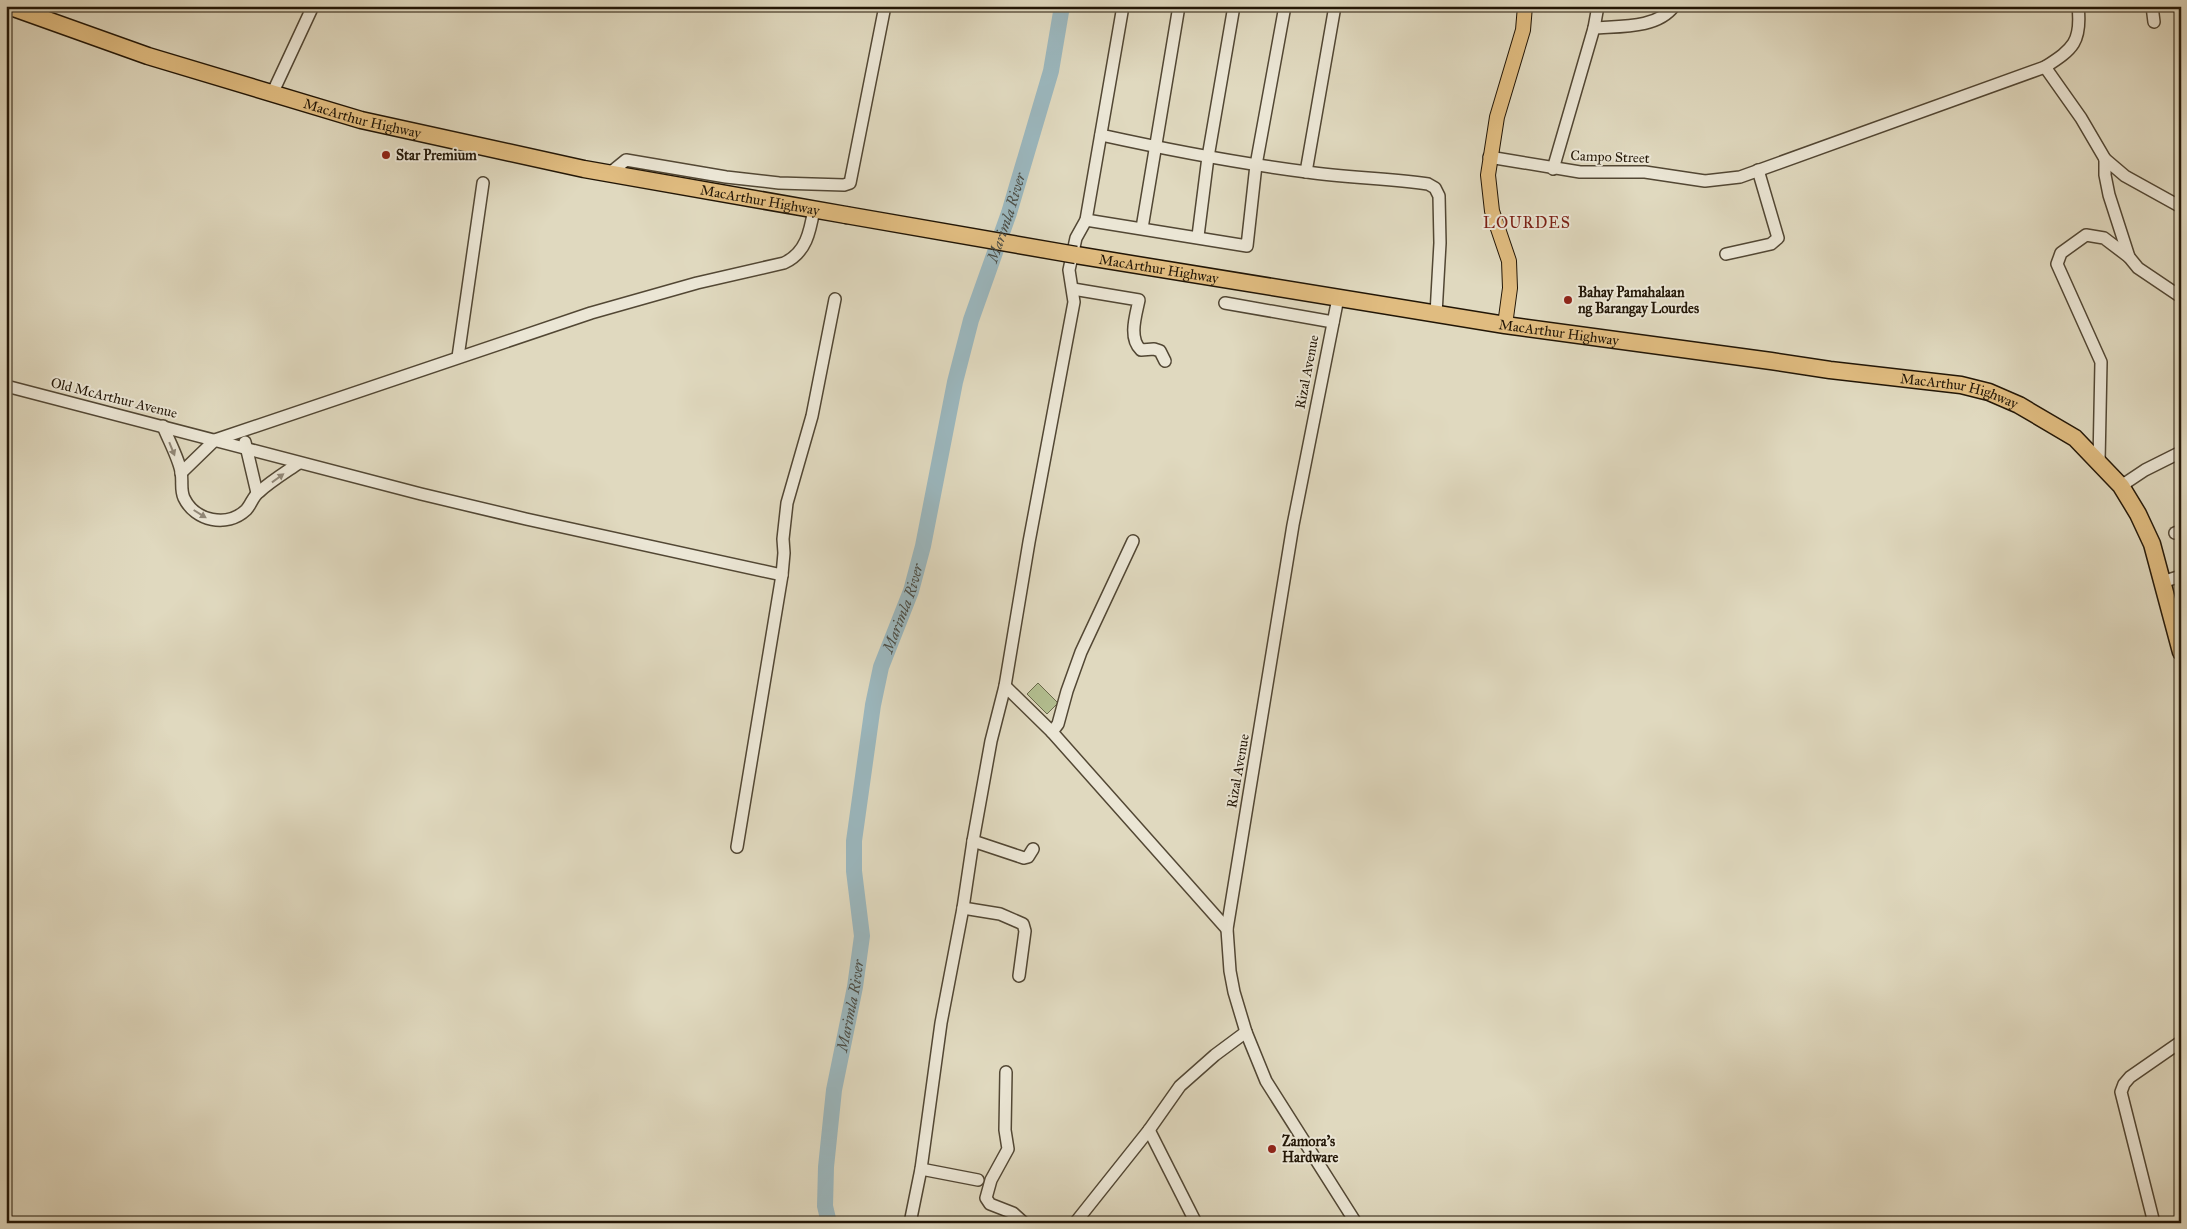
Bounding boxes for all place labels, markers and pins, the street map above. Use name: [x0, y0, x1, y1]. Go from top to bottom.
place label: Star Premium: [396, 147, 477, 164]
marker: Star Premium: [380, 149, 392, 161]
place label: Bahay Pamahalaan ng Barangay Lourdes: [1578, 284, 1699, 318]
marker: Bahay Pamahalaan ng Barangay Lourdes: [1562, 294, 1574, 306]
place label: Zamora's Hardware: [1282, 1133, 1338, 1166]
marker: Zamora's Hardware: [1266, 1143, 1278, 1155]

